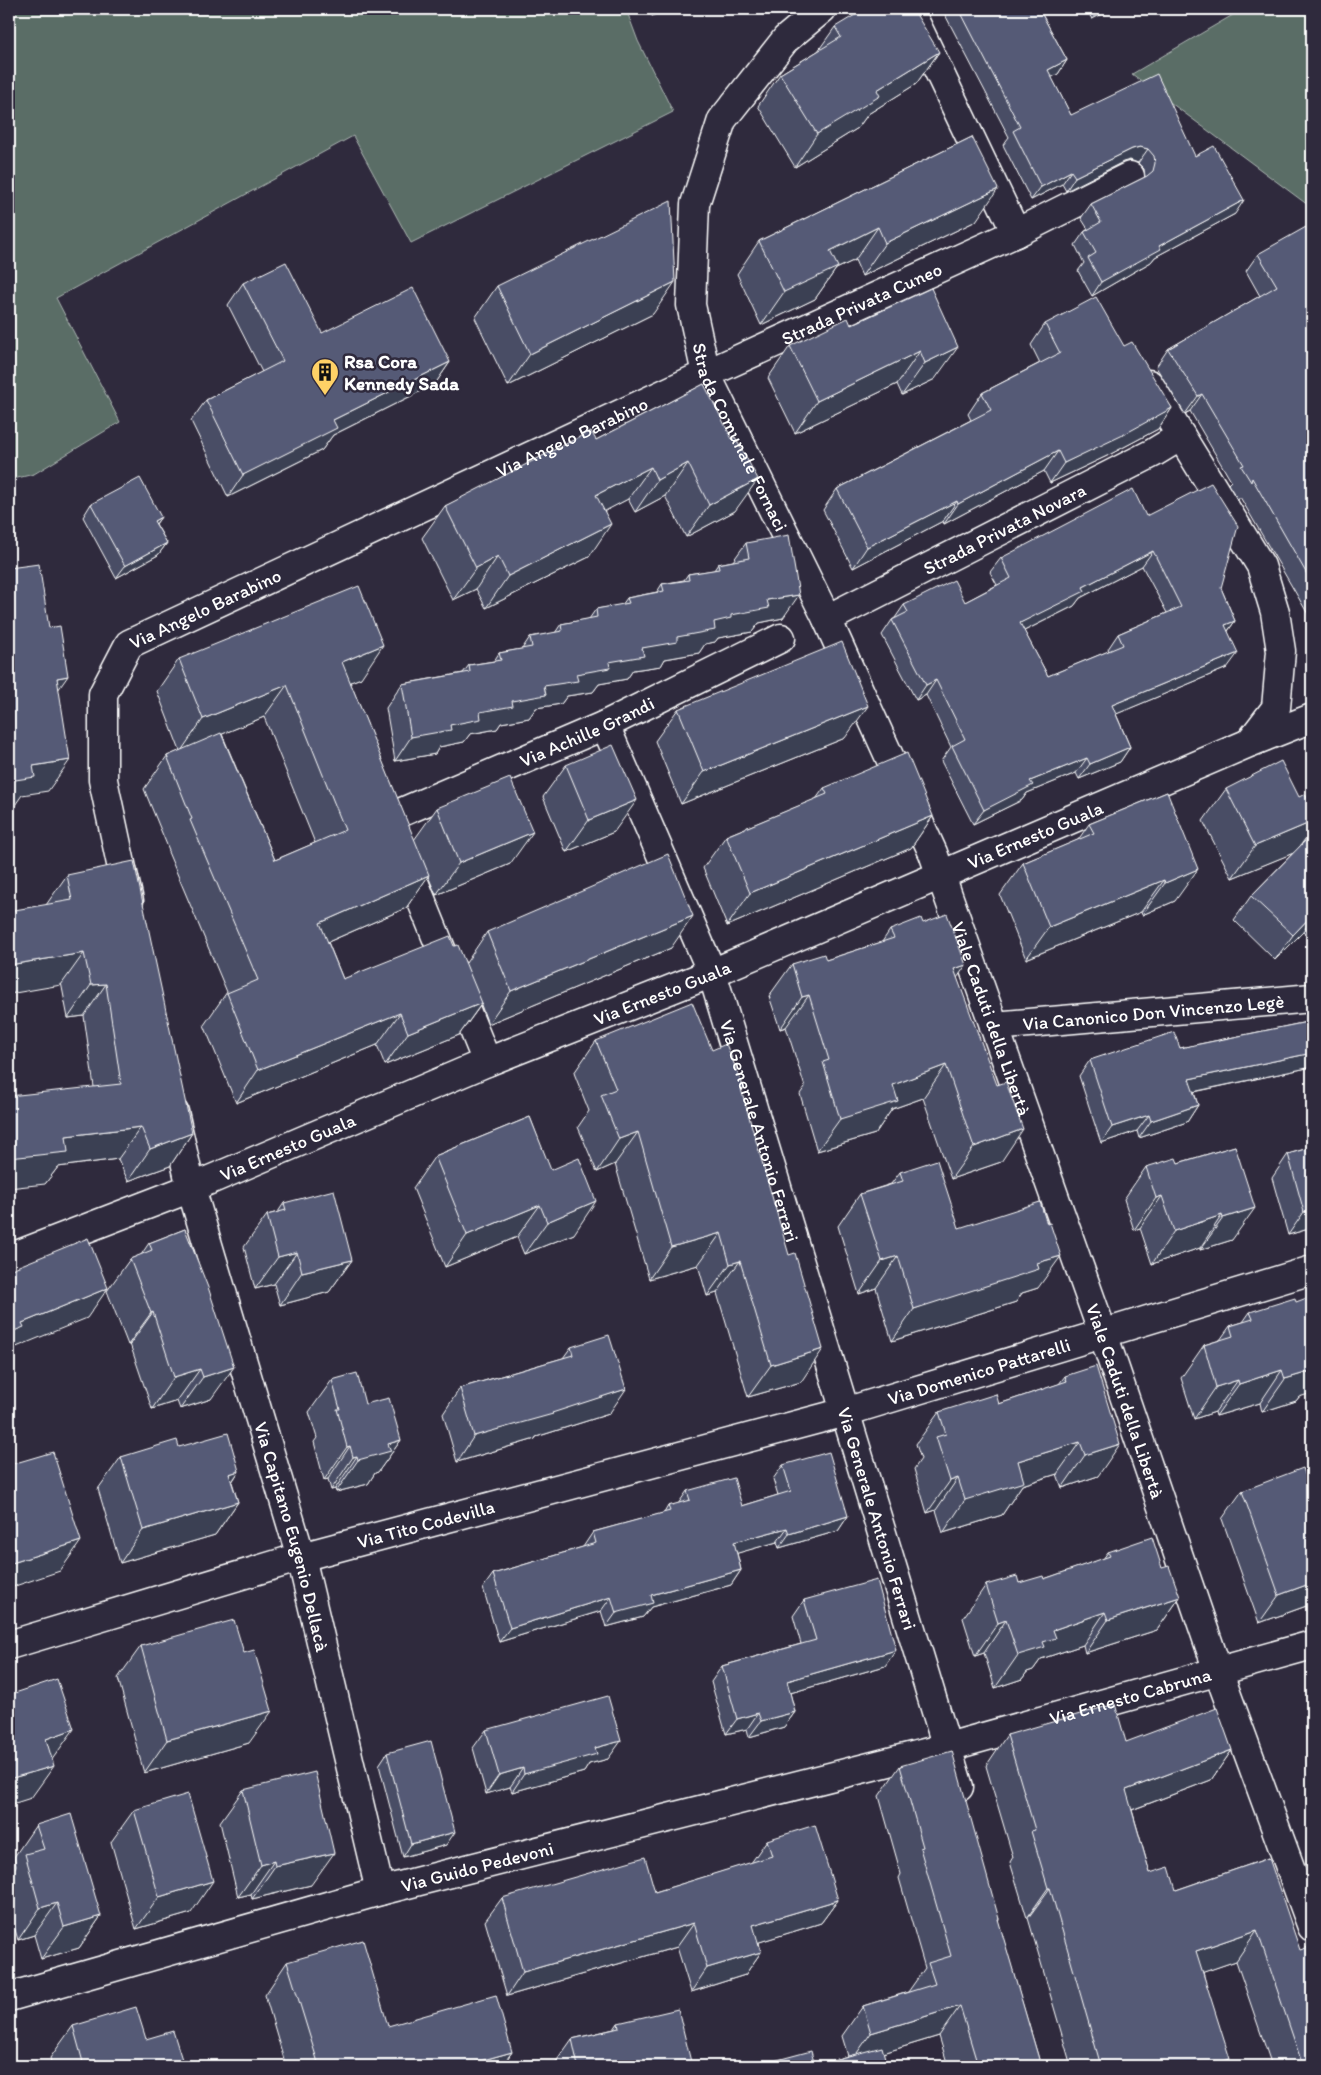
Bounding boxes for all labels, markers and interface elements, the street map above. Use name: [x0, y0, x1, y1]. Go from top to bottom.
street label: Strada Privata Cuneo: [778, 257, 946, 350]
street label: Strada Comunale Fornaci: [688, 341, 793, 535]
place label: Rsa Cora Kennedy Sada: [344, 350, 460, 395]
building icon: Rsa Cora Kennedy Sada: [310, 357, 340, 396]
street label: Via Angelo Barabino: [492, 392, 652, 483]
street label: Strada Privata Novara: [919, 478, 1090, 580]
street label: Via Angelo Barabino: [126, 563, 285, 654]
street label: Via Achille Grandi: [516, 692, 658, 772]
street label: Via Ernesto Guala: [964, 796, 1107, 874]
street label: Viale Caduti della Libertà: [946, 919, 1036, 1119]
street label: Via Ernesto Guala: [590, 955, 734, 1031]
street label: Via Canonico Don Vincenzo Legè: [1022, 989, 1285, 1035]
street label: Via Generale Antonio Ferrari: [715, 1017, 804, 1245]
street label: Via Ernesto Guala: [216, 1108, 359, 1186]
street label: Viale Caduti della Libertà: [1081, 1300, 1169, 1502]
street label: Via Domenico Pattarelli: [885, 1333, 1073, 1410]
street label: Via Generale Antonio Ferrari: [832, 1405, 922, 1632]
street label: Via Capitano Eugenio Dellacà: [249, 1419, 334, 1654]
street label: Via Tito Codevilla: [355, 1495, 497, 1554]
street label: Via Ernesto Cabruna: [1047, 1663, 1214, 1730]
street label: Via Guido Pedevoni: [399, 1837, 556, 1897]

